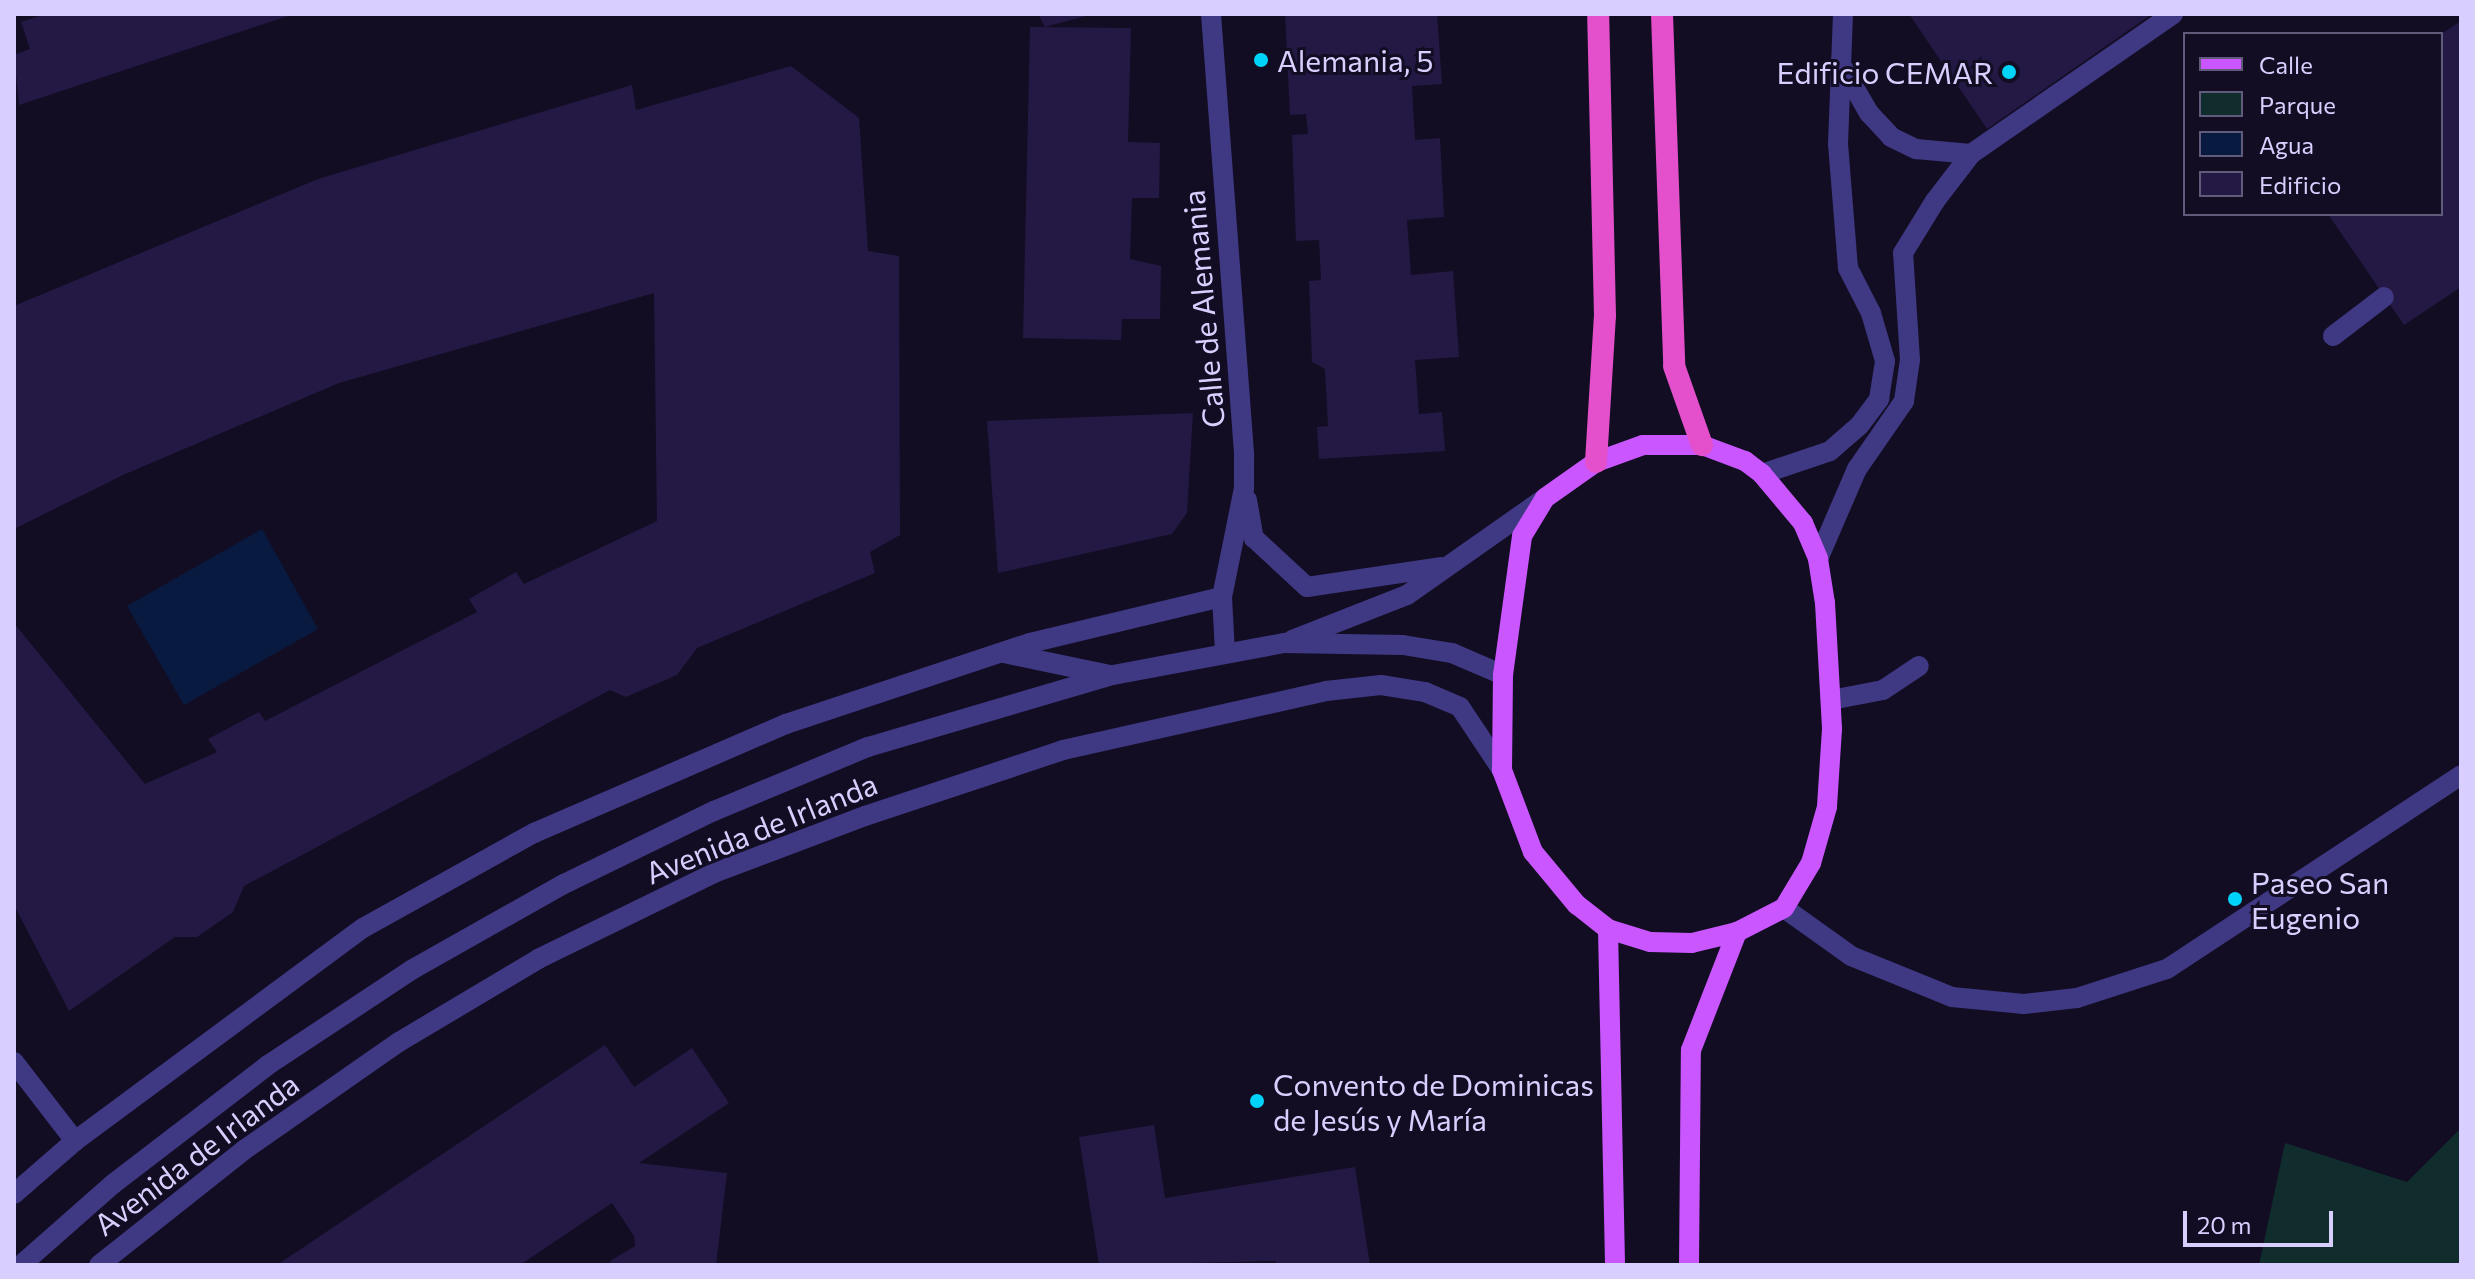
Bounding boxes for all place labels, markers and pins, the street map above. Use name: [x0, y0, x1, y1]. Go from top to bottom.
place label: Alemania, 5: [1277, 42, 1433, 78]
marker: Alemania, 5: [1252, 51, 1270, 69]
place label: Edificio CEMAR: [1777, 54, 1993, 90]
marker: Edificio CEMAR: [2000, 63, 2018, 81]
place label: Paseo San Eugenio: [2251, 864, 2389, 934]
marker: Paseo San Eugenio: [2226, 890, 2244, 908]
place label: Convento de Dominicas de Jesús y María: [1273, 1066, 1594, 1136]
marker: Convento de Dominicas de Jesús y María: [1248, 1092, 1266, 1110]

